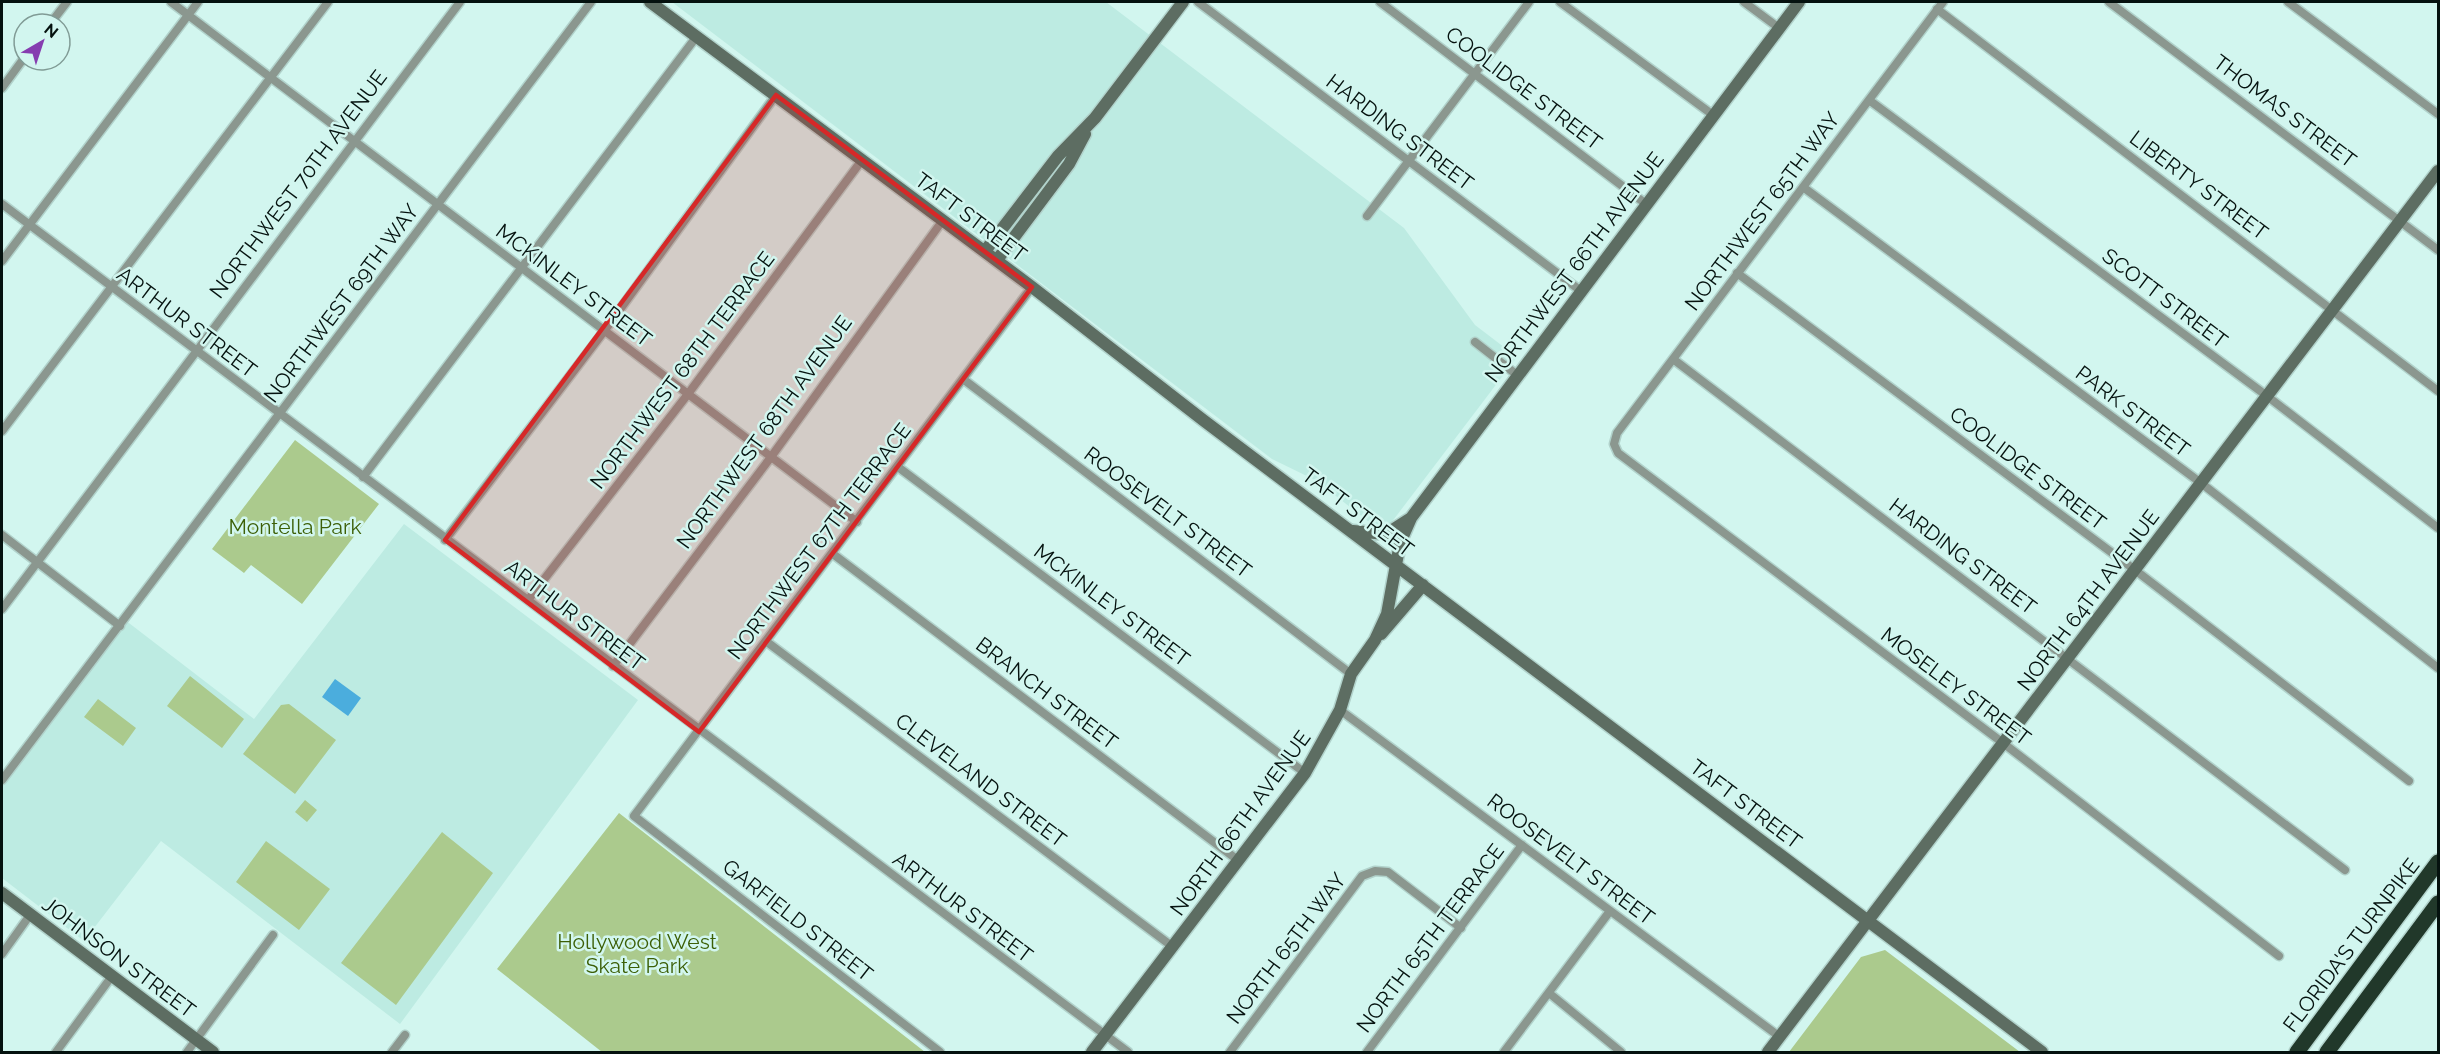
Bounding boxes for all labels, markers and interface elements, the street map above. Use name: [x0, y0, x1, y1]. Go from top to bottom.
north arrow: [12, 12, 72, 72]
text: N: [40, 20, 62, 42]
street label: COOLIDGE STREET: [1441, 21, 1607, 155]
street label: THOMAS STREET: [2209, 49, 2361, 173]
street label: NORTHWEST 70TH AVENUE: [204, 65, 392, 303]
street label: HARDING STREET: [1321, 68, 1479, 196]
street label: NORTHWEST 65TH WAY: [1679, 107, 1845, 315]
street label: LIBERTY STREET: [2125, 125, 2273, 245]
street label: NORTHWEST 66TH AVENUE: [1479, 147, 1669, 387]
street label: TAFT STREET: [910, 167, 1032, 267]
street label: NORTHWEST 69TH WAY: [258, 199, 424, 407]
street label: MCKINLEY STREET: [491, 218, 657, 352]
street label: SCOTT STREET: [2097, 243, 2233, 353]
street label: NORTHWEST 68TH TERRACE: [585, 246, 779, 494]
street label: ARTHUR STREET: [112, 261, 262, 383]
street label: NORTHWEST 68TH AVENUE: [671, 311, 857, 553]
street label: PARK STREET: [2071, 360, 2195, 462]
street label: COOLIDGE STREET: [1945, 401, 2111, 535]
street label: NORTHWEST 67TH TERRACE: [722, 418, 916, 664]
street label: ROOSEVELT STREET: [1079, 441, 1257, 583]
street label: TAFT STREET: [1297, 462, 1419, 562]
street label: HARDING STREET: [1884, 492, 2042, 620]
street label: NORTH 64TH AVENUE: [2012, 505, 2164, 695]
park label: Montella Park: [228, 514, 362, 539]
street label: MCKINLEY STREET: [1029, 538, 1195, 672]
street label: ARTHUR STREET: [500, 554, 650, 676]
street label: MOSELEY STREET: [1876, 622, 2036, 750]
street label: BRANCH STREET: [971, 632, 1123, 755]
street label: CLEVELAND STREET: [891, 708, 1071, 852]
street label: NORTH 66TH AVENUE: [1165, 726, 1315, 920]
street label: TAFT STREET: [1685, 754, 1807, 854]
street label: ROOSEVELT STREET: [1482, 788, 1660, 930]
street label: NORTH 65TH TERRACE: [1351, 839, 1509, 1037]
street label: ARTHUR STREET: [888, 846, 1038, 968]
street label: FLORIDA'S TURNPIKE: [2278, 853, 2424, 1037]
street label: GARFIELD STREET: [718, 854, 878, 986]
street label: NORTH 65TH WAY: [1221, 867, 1351, 1028]
street label: JOHNSON STREET: [37, 891, 201, 1023]
park label: Hollywood West Skate Park: [557, 929, 717, 978]

